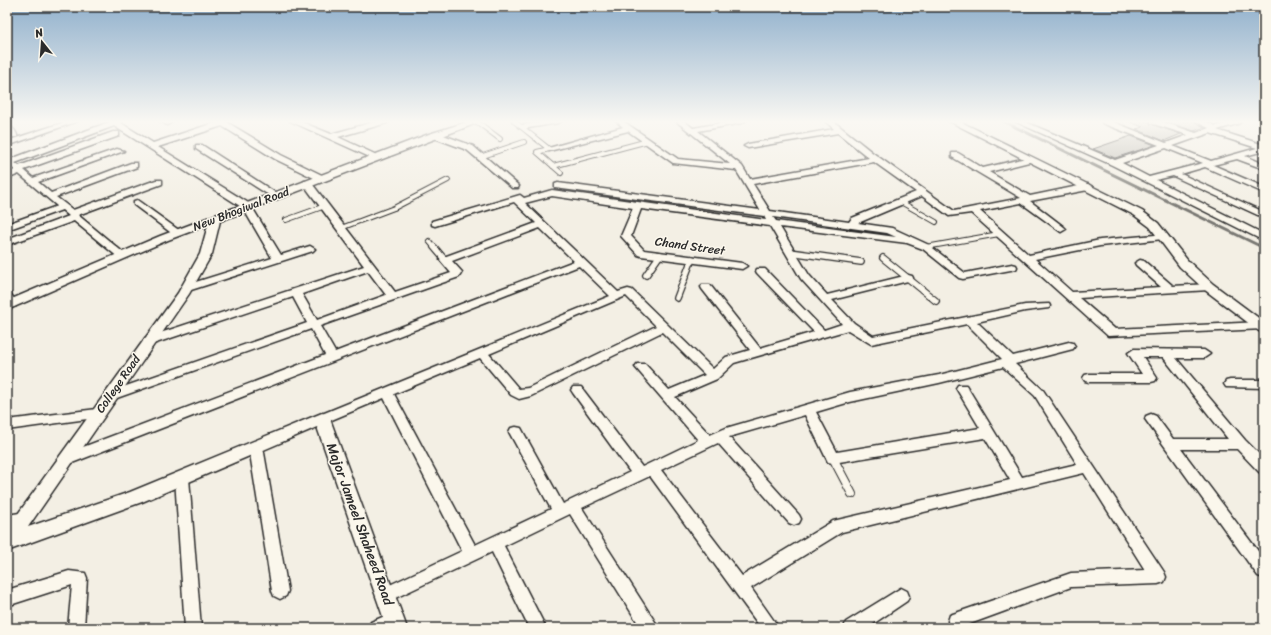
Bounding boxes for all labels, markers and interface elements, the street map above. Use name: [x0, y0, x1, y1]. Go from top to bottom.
north arrow: [22, 22, 62, 62]
text: N: [32, 23, 46, 43]
street label: New Bhogiwal Road: [189, 180, 293, 238]
street label: Chand Street: [654, 230, 728, 262]
street label: College Road: [90, 349, 147, 418]
street label: Major Jameel Shaheed Road: [319, 439, 402, 610]

